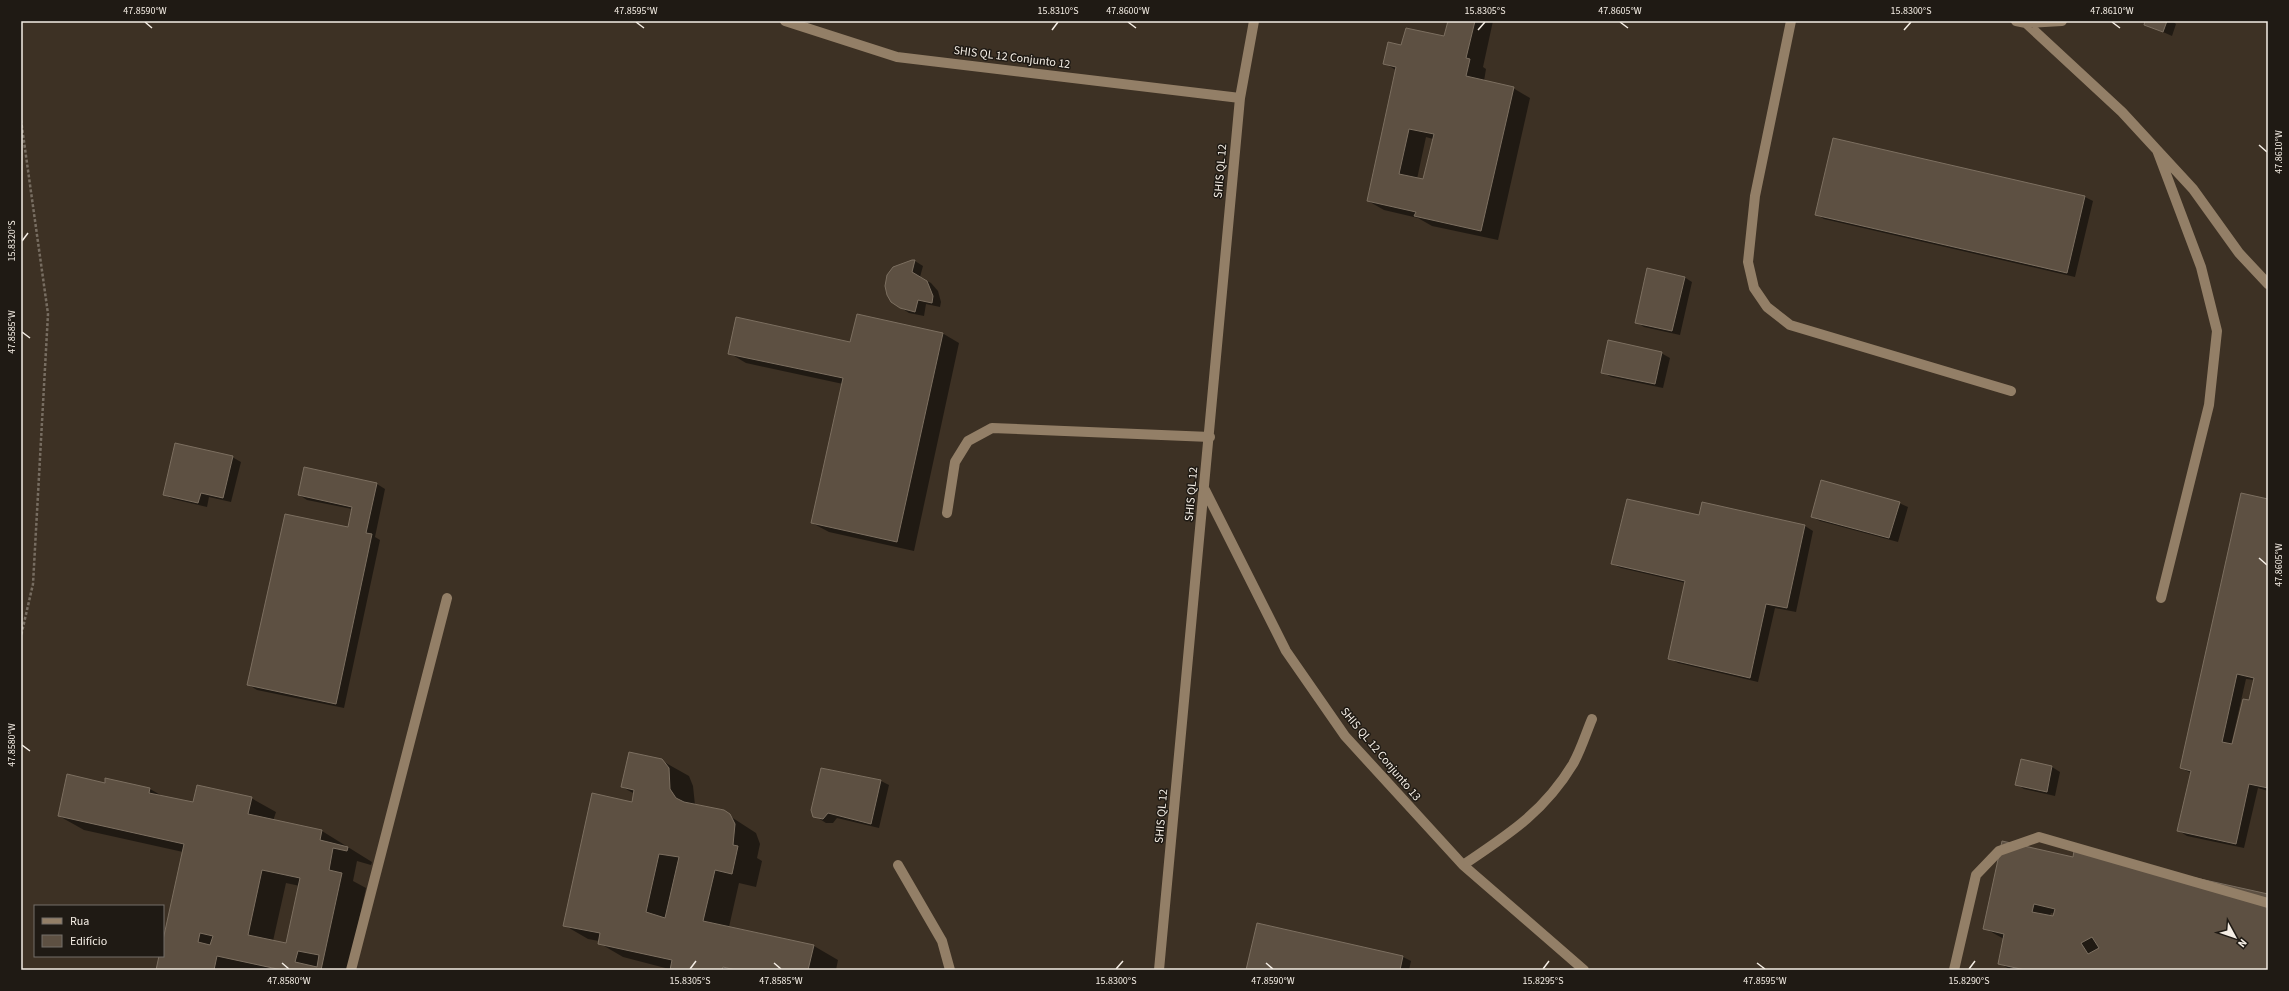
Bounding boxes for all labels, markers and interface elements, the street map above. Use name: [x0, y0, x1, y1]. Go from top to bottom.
text: 47.8590°W: [123, 4, 167, 18]
text: 47.8595°W: [614, 4, 658, 18]
text: 15.8310°S: [1038, 4, 1078, 18]
text: 47.8600°W: [1106, 4, 1150, 18]
text: 15.8305°S: [1465, 4, 1505, 18]
text: 47.8605°W: [1598, 4, 1642, 18]
text: 15.8300°S: [1891, 4, 1931, 18]
text: 47.8610°W: [2090, 4, 2134, 18]
street label: SHIS QL 12 Conjunto 12: [953, 42, 1071, 73]
text: 47.8610°W: [2272, 130, 2286, 174]
street label: SHIS QL 12: [1210, 143, 1231, 199]
text: 15.8320°S: [5, 221, 19, 261]
text: 47.8585°W: [5, 310, 19, 354]
street label: SHIS QL 12: [1181, 466, 1202, 522]
text: 47.8605°W: [2272, 543, 2286, 587]
street label: SHIS QL 12 Conjunto 13: [1336, 704, 1425, 805]
text: 47.8580°W: [5, 723, 19, 767]
street label: SHIS QL 12: [1151, 788, 1172, 844]
legend: [34, 905, 164, 957]
text: Rua: [70, 913, 89, 930]
north arrow: [2215, 917, 2255, 957]
text: Edifício: [70, 933, 107, 950]
text: N: [2234, 935, 2250, 951]
text: 47.8580°W: [267, 974, 311, 988]
text: 15.8305°S: [670, 974, 710, 988]
text: 47.8585°W: [759, 974, 803, 988]
text: 15.8300°S: [1096, 974, 1136, 988]
text: 47.8590°W: [1251, 974, 1295, 988]
text: 15.8295°S: [1523, 974, 1563, 988]
text: 47.8595°W: [1743, 974, 1787, 988]
text: 15.8290°S: [1949, 974, 1989, 988]

